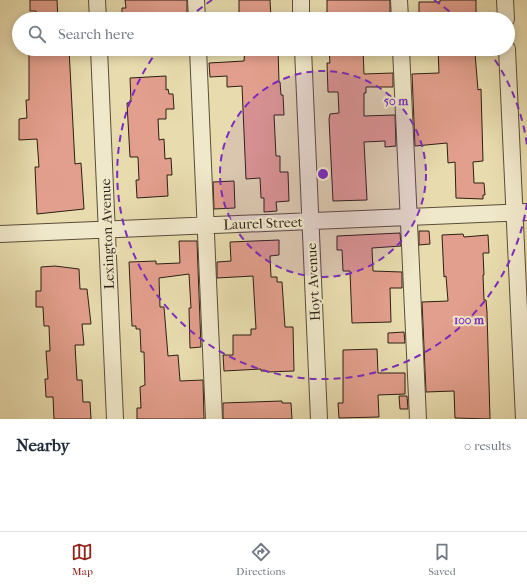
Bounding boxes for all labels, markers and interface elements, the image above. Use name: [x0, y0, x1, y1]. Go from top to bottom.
search box: [12, 12, 515, 56]
icon: search: [26, 23, 48, 45]
text: Search here: [58, 25, 134, 43]
text: 50 m: [384, 94, 409, 108]
centre of rings: [316, 167, 330, 181]
street label: Lexington Avenue: [97, 178, 118, 290]
street label: Laurel Street: [223, 214, 303, 233]
street label: Hoyt Avenue: [303, 242, 324, 321]
text: 100 m: [454, 313, 485, 327]
text: Nearby: [16, 435, 70, 455]
text: 0 results: [464, 438, 511, 453]
tab: Map: [71, 541, 93, 578]
tab: Directions: [236, 541, 286, 578]
tab: Saved: [428, 541, 456, 578]

